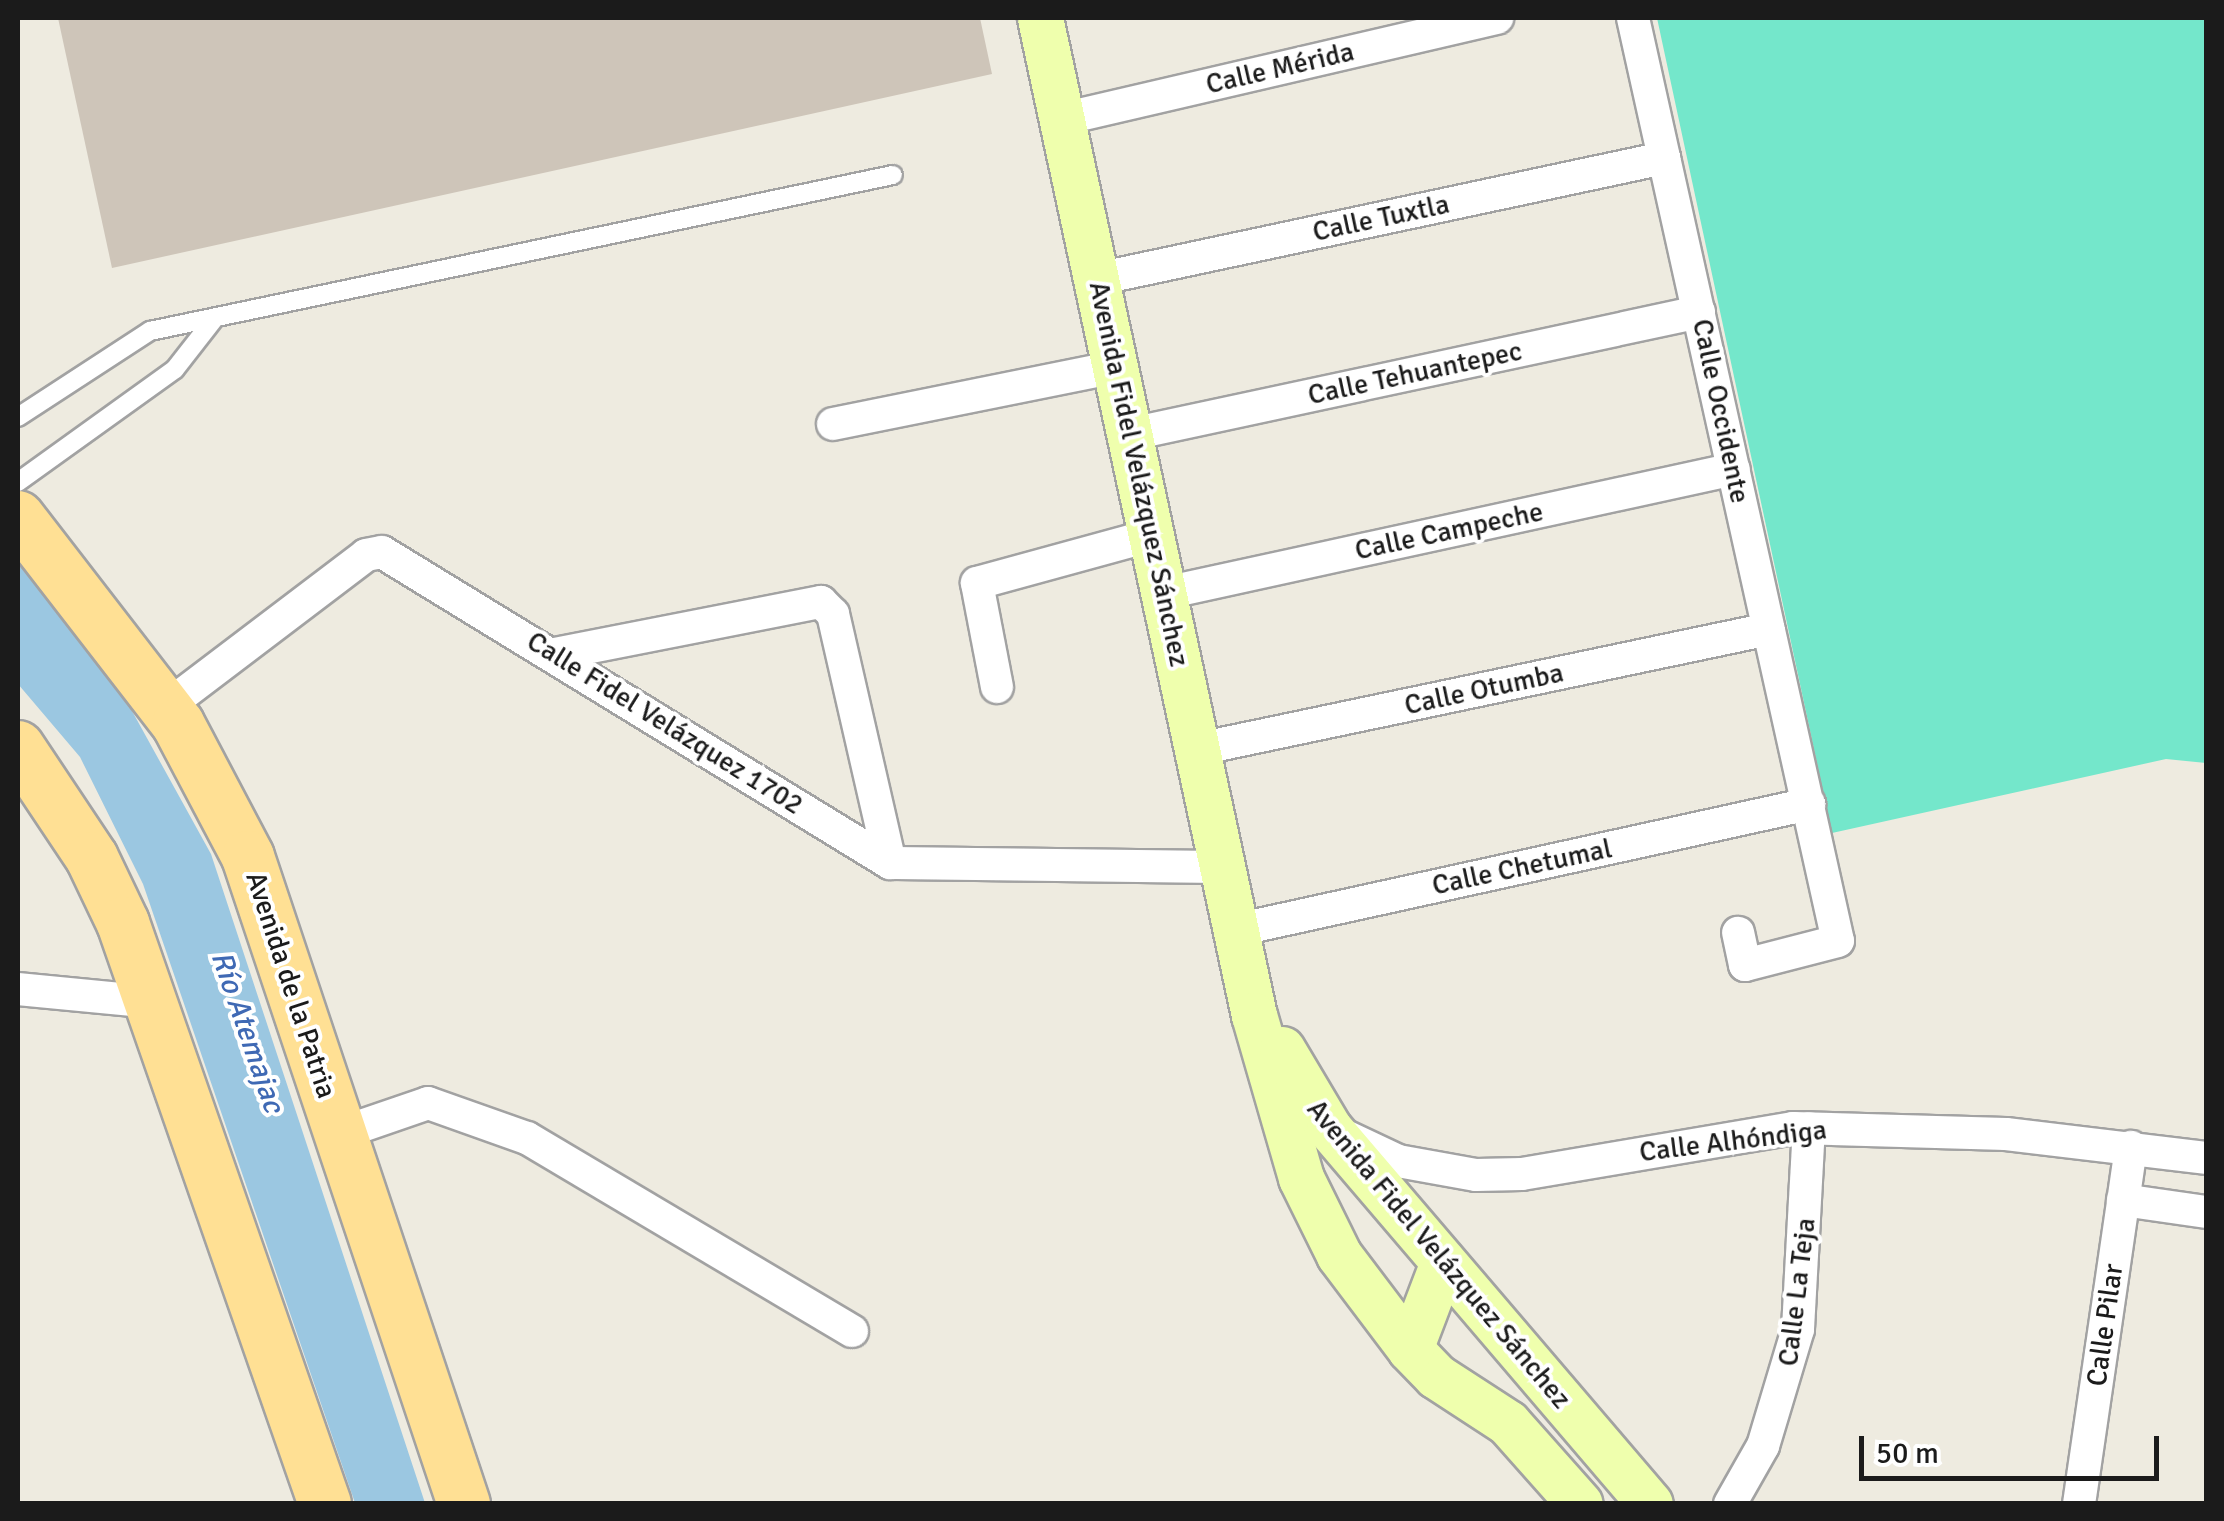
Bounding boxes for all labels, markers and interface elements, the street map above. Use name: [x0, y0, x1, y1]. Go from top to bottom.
street label: Calle Mérida: [1203, 35, 1357, 101]
street label: Calle Tuxtla: [1310, 187, 1452, 249]
street label: Avenida Fidel Velázquez Sánchez: [1082, 278, 1196, 670]
street label: Calle Occidente: [1685, 316, 1757, 506]
street label: Calle Tehuantepec: [1305, 334, 1525, 412]
street label: Calle Campeche: [1352, 495, 1546, 567]
street label: Calle Fidel Velázquez 1702: [521, 624, 809, 822]
street label: Calle Otumba: [1401, 656, 1567, 722]
street label: Calle Chetumal: [1429, 832, 1615, 902]
street label: Avenida de la Patria: [239, 867, 343, 1103]
water label: Río Atemajac: [203, 947, 291, 1117]
street label: Avenida Fidel Velázquez Sánchez: [1300, 1093, 1578, 1415]
street label: Calle Alhóndiga: [1637, 1113, 1829, 1169]
street label: Calle La Teja: [1771, 1216, 1823, 1368]
street label: Calle Pilar: [2080, 1262, 2130, 1388]
scale bar: [1864, 1416, 2164, 1478]
text: 50 m: [1876, 1435, 1939, 1472]

